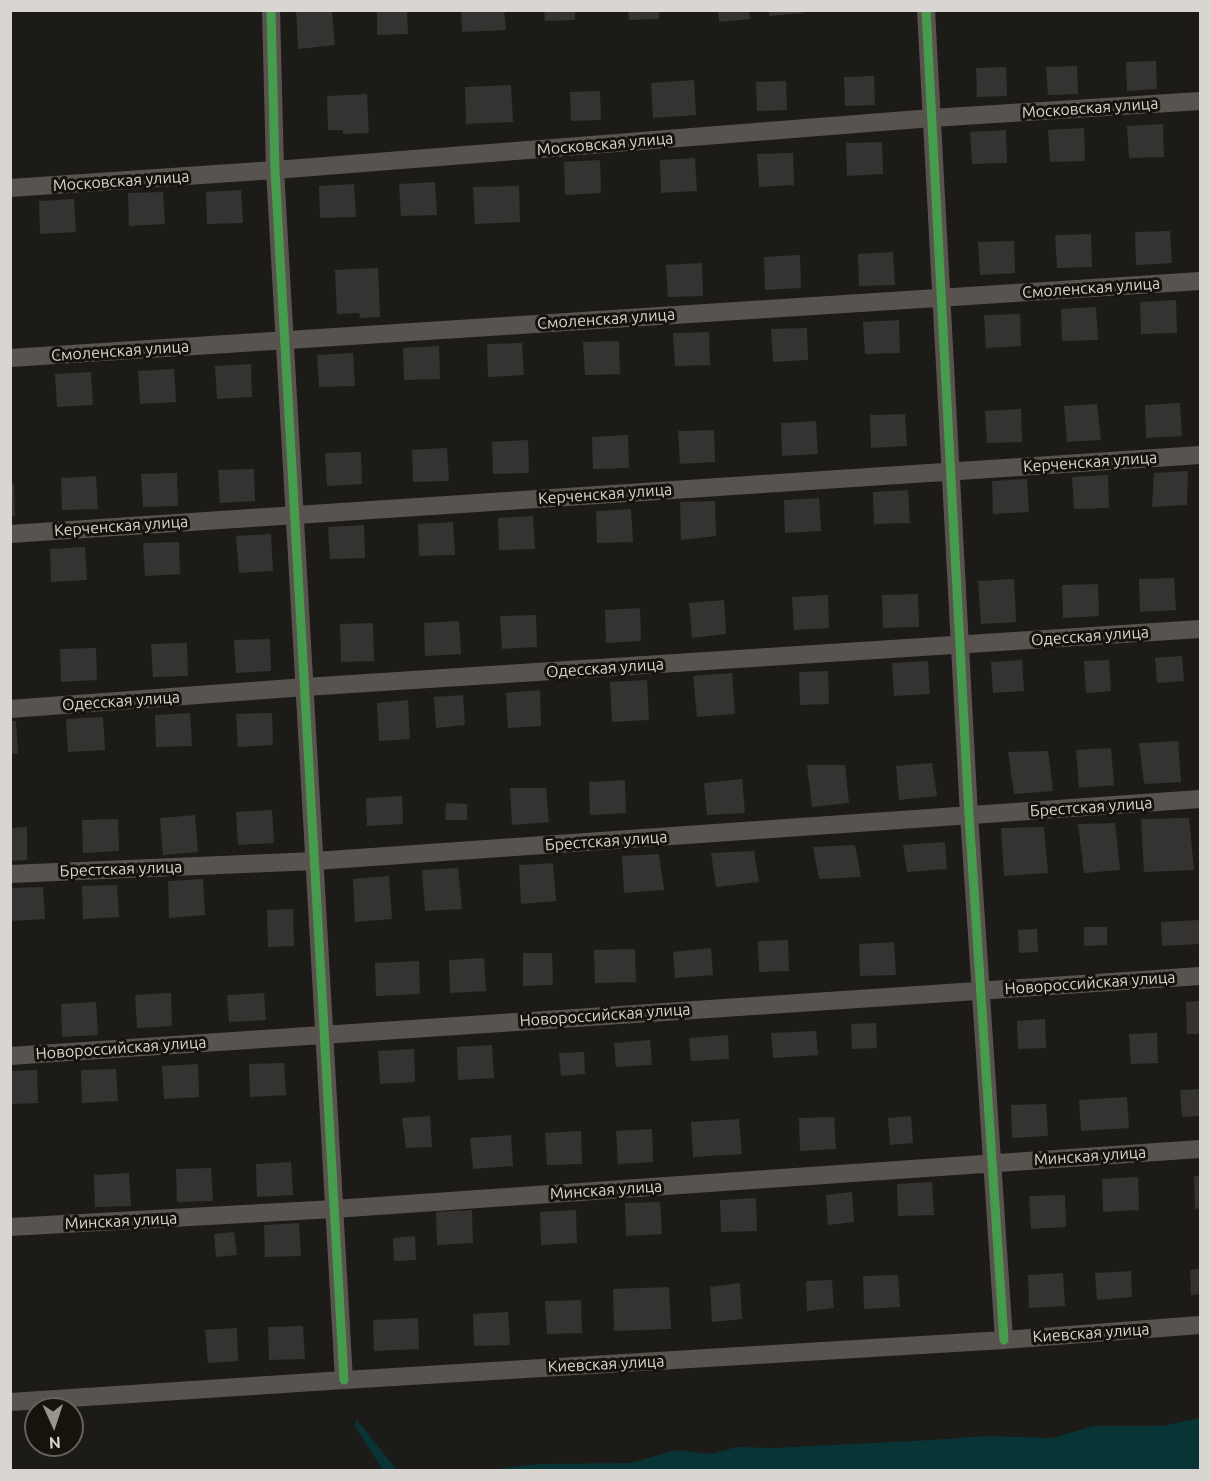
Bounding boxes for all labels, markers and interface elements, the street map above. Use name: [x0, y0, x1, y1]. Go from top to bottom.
street label: Московская улица: [1021, 94, 1159, 122]
street label: Московская улица: [536, 128, 674, 160]
street label: Московская улица: [52, 167, 190, 195]
street label: Смоленская улица: [1021, 274, 1161, 302]
street label: Смоленская улица: [536, 305, 676, 333]
street label: Смоленская улица: [50, 337, 190, 365]
street label: Керченская улица: [1022, 448, 1158, 476]
street label: Керченская улица: [537, 480, 673, 508]
street label: Керченская улица: [53, 512, 189, 540]
street label: Одесская улица: [1031, 622, 1149, 650]
street label: Одесская улица: [546, 654, 664, 682]
street label: Одесская улица: [62, 687, 180, 715]
street label: Брестская улица: [1029, 793, 1153, 821]
street label: Брестская улица: [544, 827, 668, 855]
street label: Брестская улица: [59, 857, 183, 881]
street label: Новороссийская улица: [1004, 967, 1176, 999]
street label: Новороссийская улица: [519, 999, 691, 1031]
street label: Новороссийская улица: [35, 1032, 207, 1064]
street label: Минская улица: [1033, 1142, 1147, 1170]
street label: Минская улица: [549, 1176, 663, 1204]
street label: Минская улица: [64, 1208, 178, 1234]
street label: Киевская улица: [1032, 1319, 1150, 1347]
street label: Киевская улица: [547, 1351, 665, 1377]
north arrow: [24, 1397, 84, 1457]
text: N: [48, 1434, 61, 1452]

